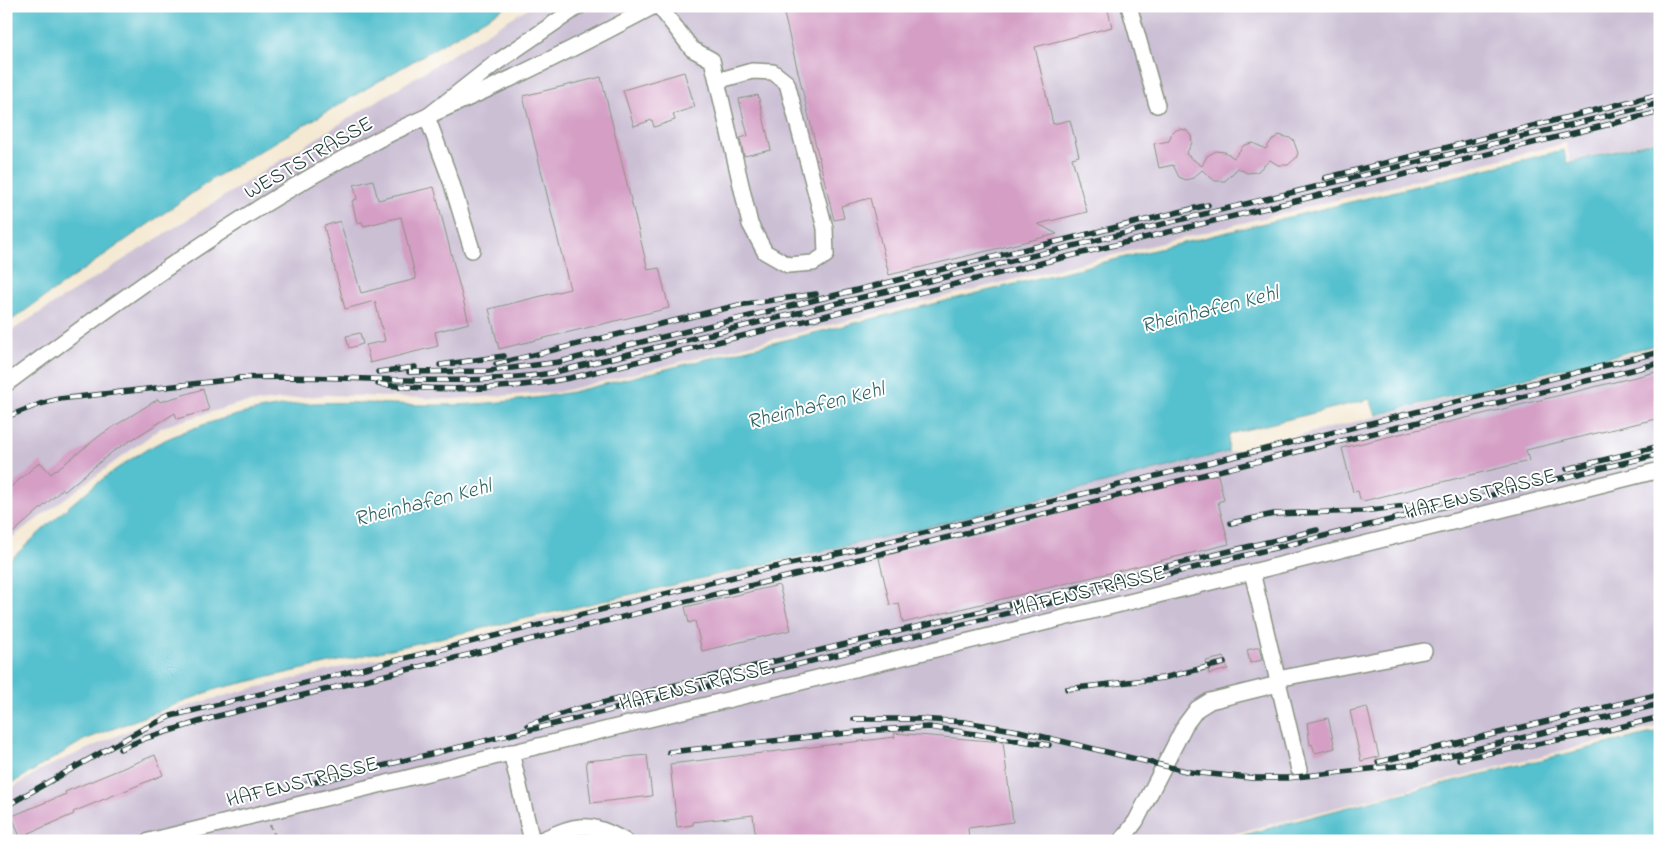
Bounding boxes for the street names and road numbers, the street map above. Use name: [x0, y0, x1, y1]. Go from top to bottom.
street label: WESTSTRASSE: [239, 110, 379, 208]
street label: HAFENSTRASSE: [1401, 462, 1560, 528]
street label: HAFENSTRASSE: [1010, 559, 1169, 625]
street label: HAFENSTRASSE: [616, 654, 775, 720]
street label: HAFENSTRASSE: [223, 750, 382, 816]

